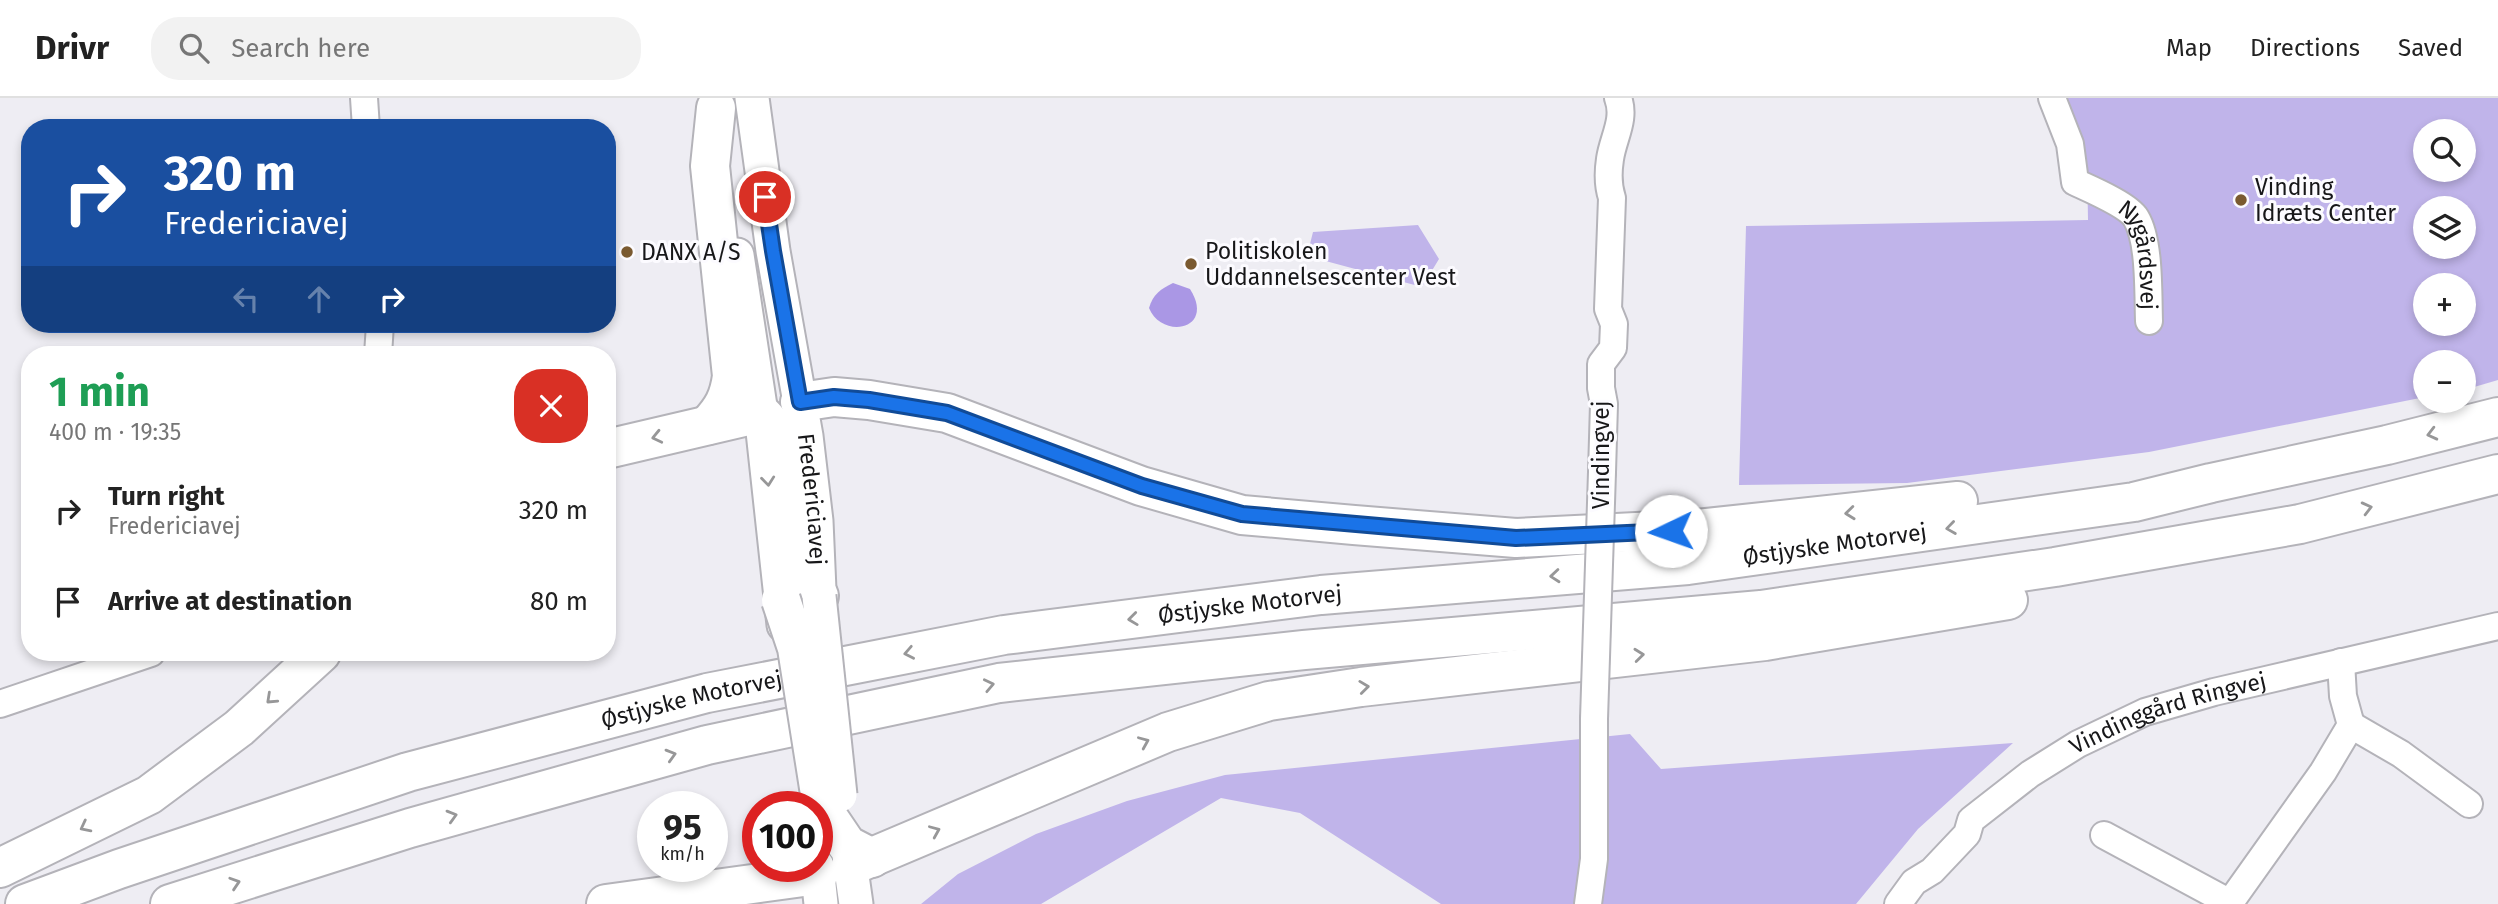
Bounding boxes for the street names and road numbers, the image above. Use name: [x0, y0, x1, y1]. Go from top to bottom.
street label: Nygårdsvej: [2113, 194, 2163, 310]
street label: Vindingvej: [1587, 401, 1615, 509]
street label: Fredericiavej: [792, 432, 832, 566]
street label: Østjyske Motorvej: [1741, 517, 1929, 571]
street label: Østjyske Motorvej: [1156, 579, 1343, 629]
street label: Østjyske Motorvej: [598, 665, 785, 734]
street label: Vindinggård Ringvej: [2064, 666, 2269, 760]

